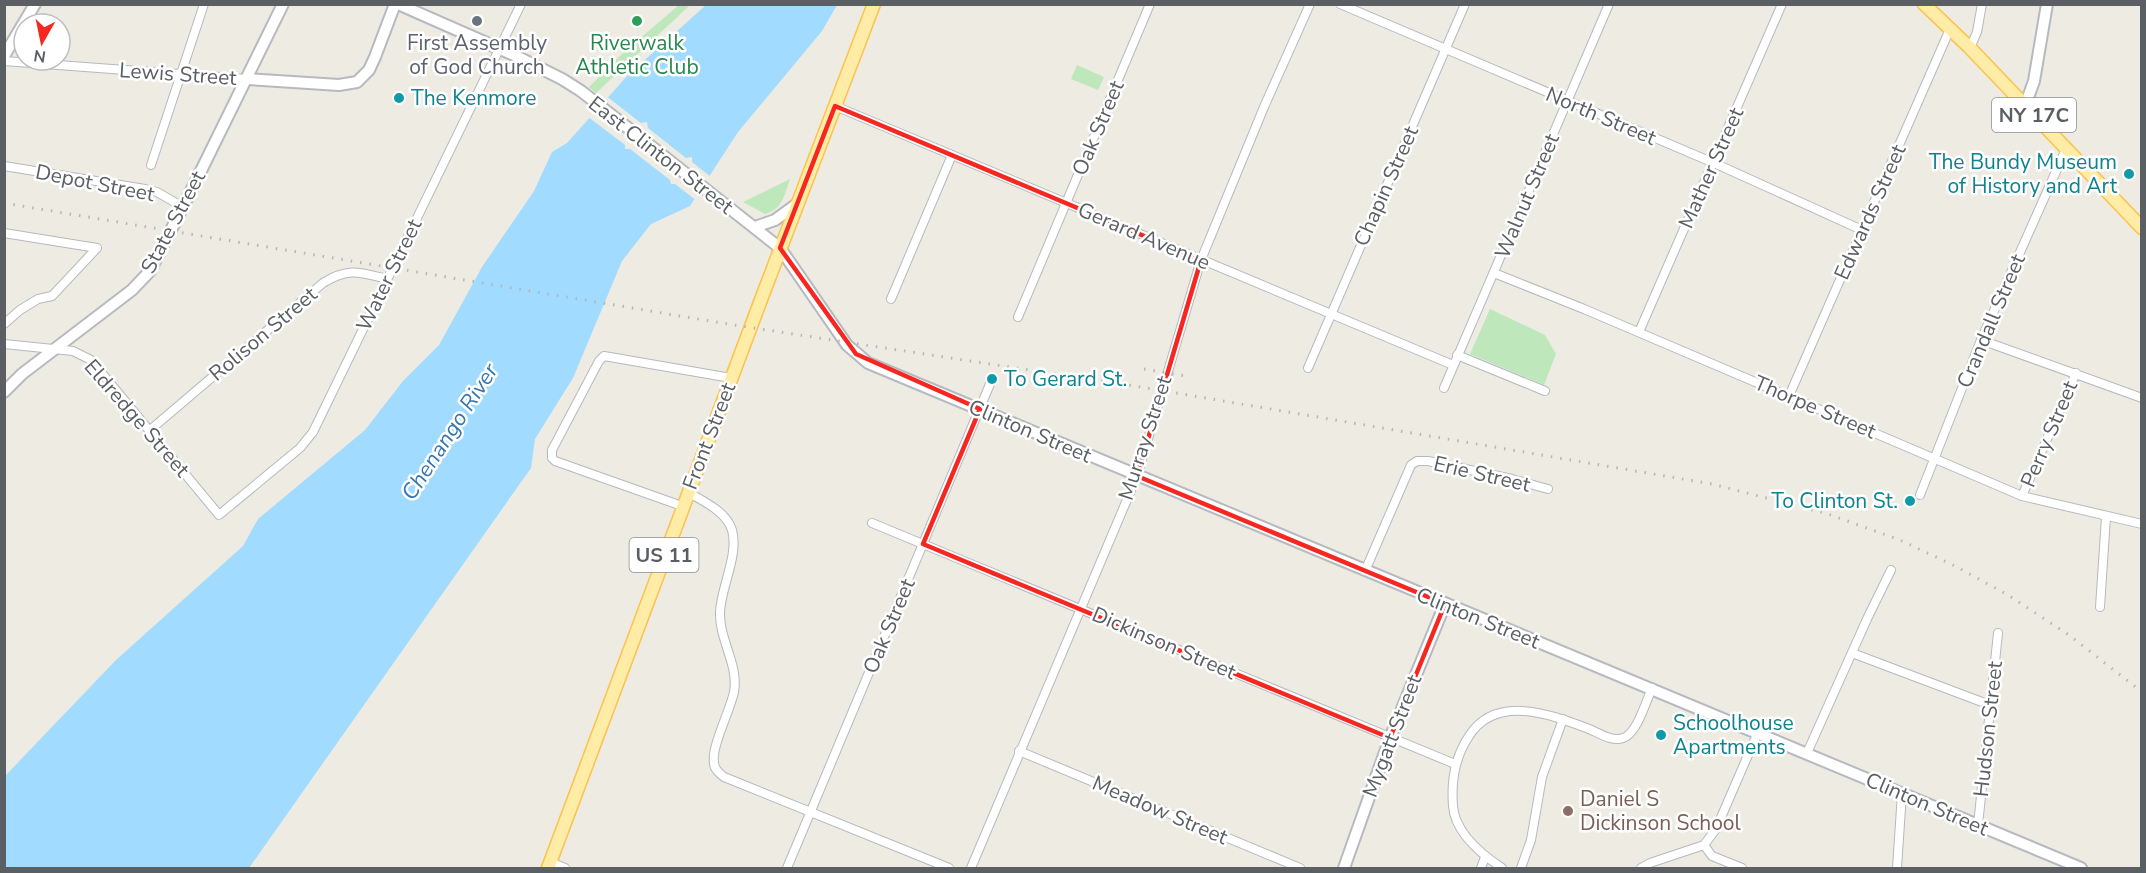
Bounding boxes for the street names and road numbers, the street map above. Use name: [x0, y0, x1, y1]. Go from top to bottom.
street label: Lewis Street: [118, 56, 238, 92]
street label: Oak Street: [1065, 76, 1131, 180]
street label: North Street: [1542, 80, 1661, 152]
street label: East Clinton Street: [583, 90, 740, 221]
road number: NY 17C: [1992, 98, 2076, 132]
street label: Mather Street: [1672, 102, 1750, 233]
street label: Chapin Street: [1347, 121, 1425, 251]
street label: Walnut Street: [1488, 129, 1566, 263]
street label: Edwards Street: [1828, 139, 1913, 284]
street label: Depot Street: [33, 158, 157, 208]
street label: State Street: [134, 165, 212, 278]
street label: Gerard Avenue: [1073, 195, 1215, 277]
street label: Water Street: [350, 214, 429, 336]
street label: Crandall Street: [1950, 249, 2032, 392]
street label: Rolison Street: [203, 280, 323, 387]
street label: Eldredge Street: [78, 353, 196, 483]
street label: Thorpe Street: [1750, 369, 1881, 446]
street label: Murray Street: [1112, 372, 1178, 504]
street label: Perry Street: [2014, 376, 2084, 492]
street label: Front Street: [676, 378, 742, 493]
street label: Clinton Street: [964, 393, 1096, 470]
street label: Erie Street: [1431, 449, 1534, 499]
road number: US 11: [630, 538, 698, 572]
street label: Oak Street: [856, 574, 922, 678]
street label: Clinton Street: [1412, 581, 1544, 656]
street label: Dickinson Street: [1088, 600, 1241, 686]
street label: Hudson Street: [1967, 659, 2009, 798]
street label: Mygatt Street: [1356, 670, 1428, 801]
street label: Clinton Street: [1861, 766, 1993, 843]
street label: Meadow Street: [1088, 769, 1233, 851]

